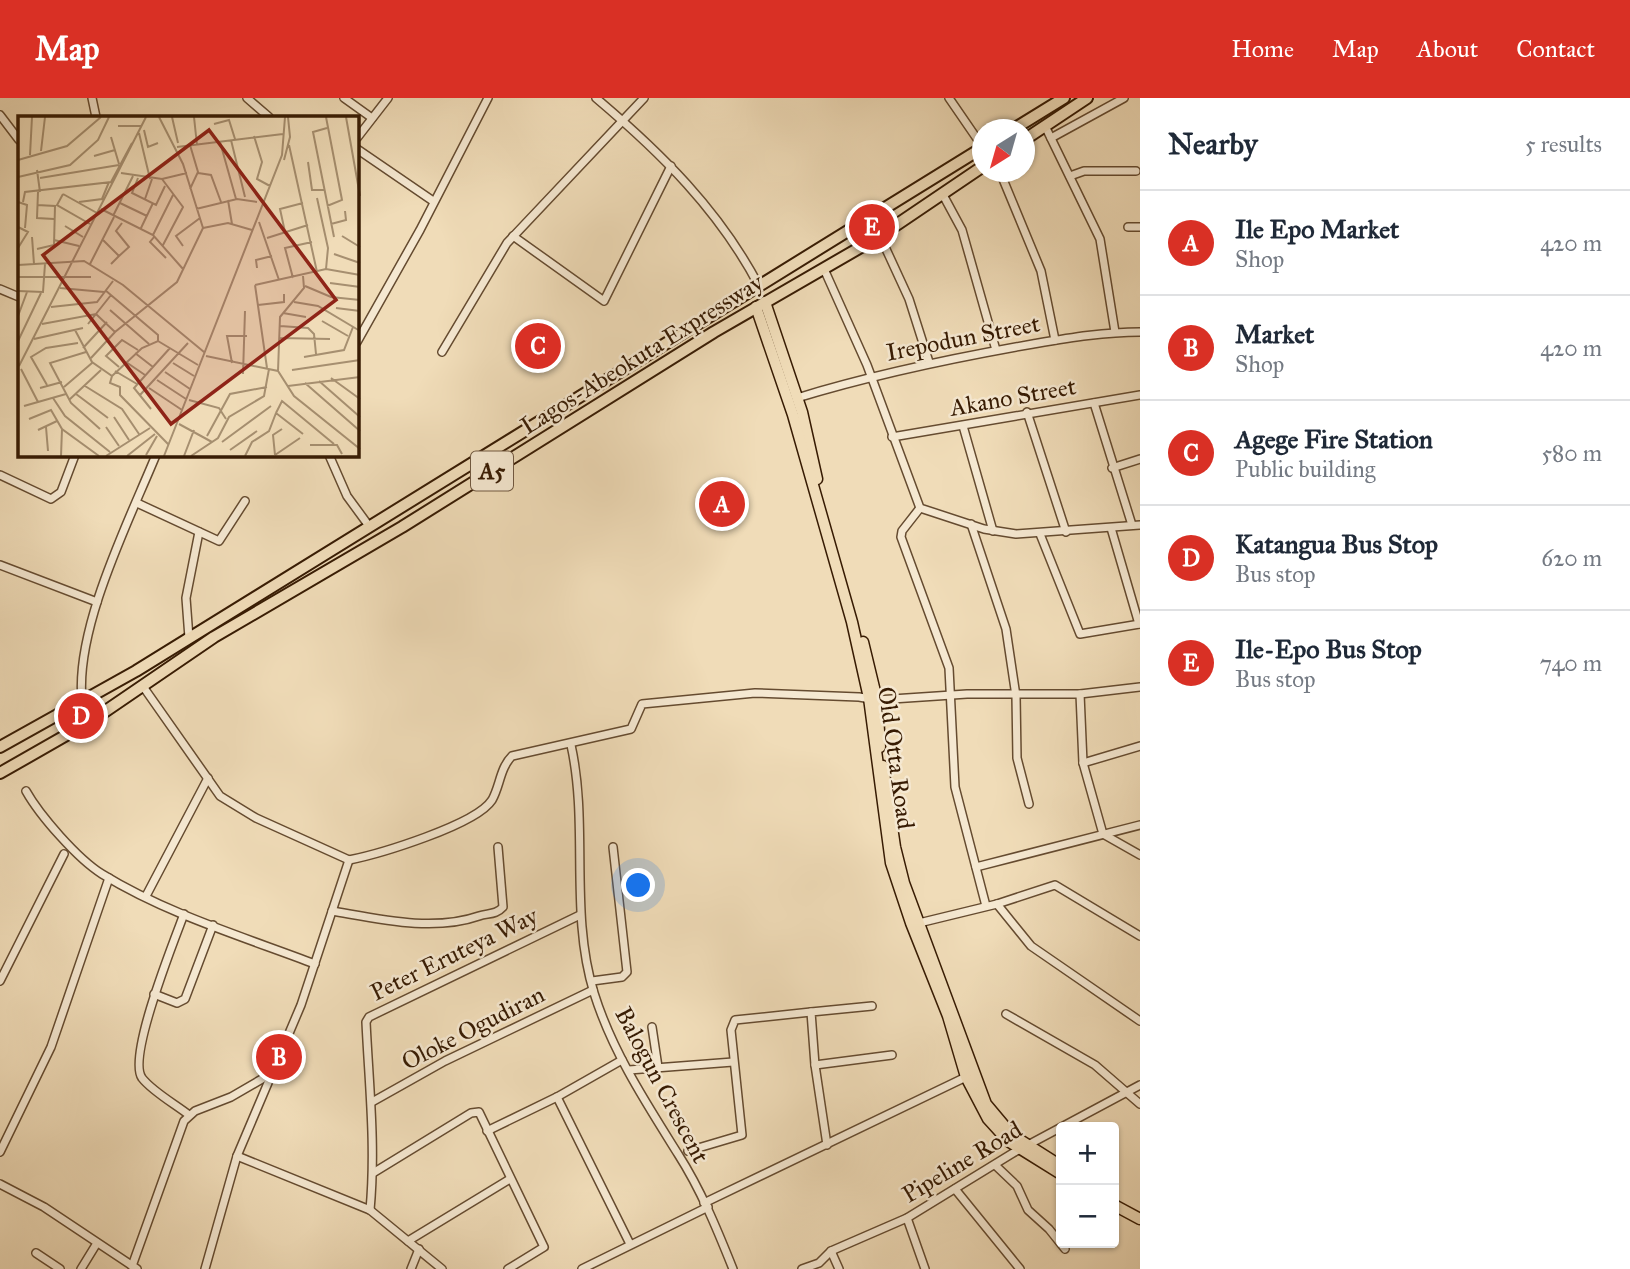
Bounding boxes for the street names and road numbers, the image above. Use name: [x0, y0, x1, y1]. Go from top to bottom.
street label: Lagos-Abeokuta Expressway: [515, 267, 770, 441]
street label: Irepodun Street: [884, 308, 1043, 368]
street label: Akano Street: [947, 371, 1079, 423]
road number: A5: [471, 452, 513, 490]
street label: Old Otta Road: [871, 685, 921, 831]
street label: Peter Eruteya Way: [365, 900, 543, 1007]
street label: Oloke Ogudiran: [397, 979, 549, 1077]
street label: Balogun Crescent: [608, 1002, 716, 1169]
street label: Pipeline Road: [897, 1114, 1027, 1210]

